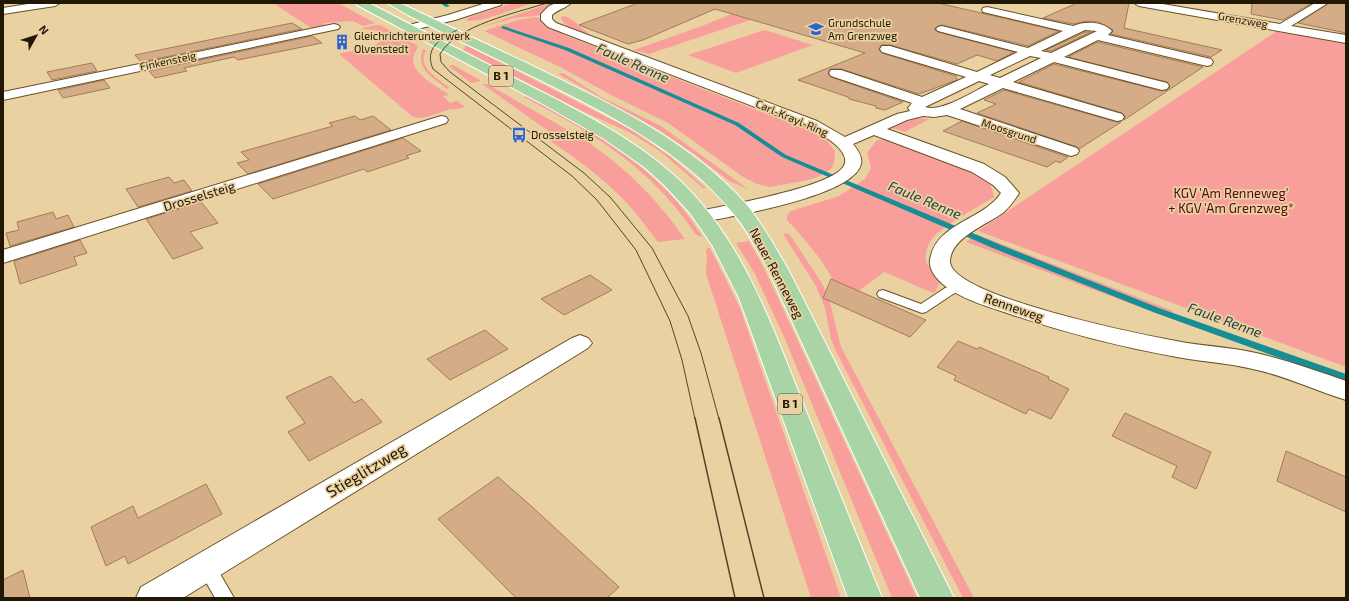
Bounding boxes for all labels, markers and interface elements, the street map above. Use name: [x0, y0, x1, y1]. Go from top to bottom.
street label: Grenzweg: [1217, 9, 1269, 30]
north arrow: [16, 16, 56, 56]
place label: Grundschule Am Grenzweg: [828, 16, 897, 42]
school or university icon: Grundschule Am Grenzweg: [807, 20, 825, 38]
text: N: [37, 22, 52, 37]
place label: Gleichrichterunterwerk Olvenstedt: [354, 29, 471, 55]
building icon: Gleichrichterunterwerk Olvenstedt: [333, 33, 351, 51]
water label: Faule Renne: [594, 39, 673, 86]
street label: Finkensteig: [138, 48, 197, 73]
road number: B 1: [489, 66, 513, 86]
street label: Carl-Krayl-Ring: [754, 96, 830, 139]
street label: Moosgrund: [980, 115, 1038, 146]
bus stop icon: Drosselsteig: [510, 126, 528, 144]
place label: Drosselsteig: [531, 128, 594, 141]
water label: Faule Renne: [886, 177, 965, 223]
street label: Drosselsteig: [161, 178, 237, 214]
park label: KGV 'Am Renneweg' + KGV 'Am Grenzweg*: [1168, 185, 1294, 216]
street label: Neuer Renneweg: [746, 225, 808, 321]
street label: Renneweg: [982, 289, 1046, 325]
water label: Faule Renne: [1186, 298, 1265, 341]
road number: B 1: [778, 394, 802, 414]
street label: Stieglitzweg: [322, 438, 409, 501]

